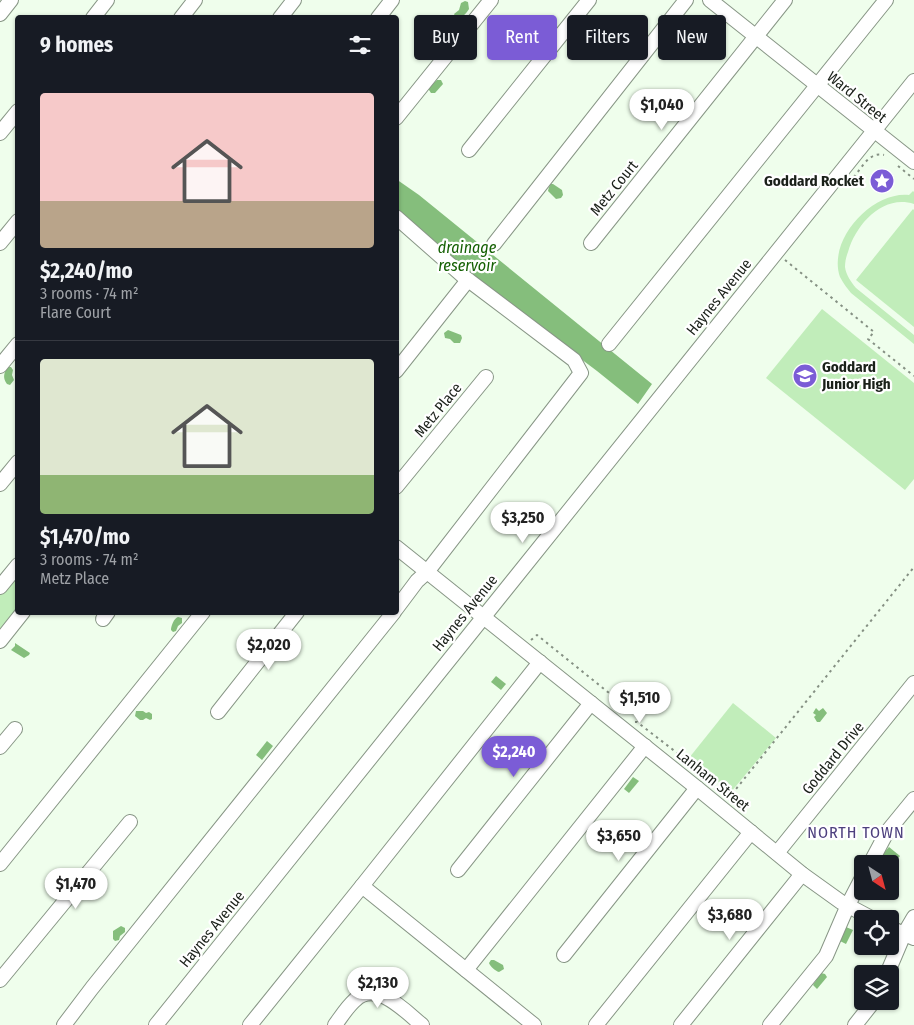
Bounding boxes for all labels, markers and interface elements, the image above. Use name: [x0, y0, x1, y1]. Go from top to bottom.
chip: Buy: [414, 15, 477, 60]
chip: Rent: [487, 15, 557, 60]
chip: Filters: [567, 15, 648, 60]
chip: New: [658, 15, 726, 60]
icon: filters: [346, 31, 374, 59]
text: 9 homes: [40, 32, 113, 58]
street label: Ward Street: [824, 68, 890, 127]
pin: $1,040: [621, 88, 703, 131]
text: $1,040: [640, 95, 684, 114]
icon: home: [162, 126, 252, 216]
street label: Metz Court: [586, 157, 642, 219]
place icon: Goddard Rocket: [869, 168, 895, 194]
place label: Goddard Rocket: [764, 172, 865, 190]
water label: drainage reservoir: [438, 238, 497, 275]
street label: Haynes Avenue: [683, 255, 755, 339]
text: $2,240/mo: [40, 258, 133, 284]
text: 3 rooms · 74 m²: [40, 284, 138, 303]
text: Flare Court: [40, 303, 111, 322]
place label: Goddard Junior High: [821, 358, 891, 393]
school or university icon: Goddard Junior High: [792, 363, 818, 389]
street label: Metz Place: [411, 379, 465, 441]
icon: home: [162, 391, 252, 481]
pin: $3,250: [482, 502, 564, 544]
text: $3,250: [501, 508, 545, 527]
text: $1,470/mo: [40, 524, 130, 550]
text: 3 rooms · 74 m²: [40, 550, 138, 569]
text: Metz Place: [40, 569, 109, 588]
street label: Haynes Avenue: [429, 571, 501, 655]
pin: $2,020: [228, 628, 310, 671]
text: $2,020: [247, 635, 291, 654]
pin: $1,510: [599, 682, 681, 724]
text: $1,510: [620, 688, 660, 707]
street label: Goddard Drive: [798, 718, 868, 798]
pin: $2,240: [473, 736, 555, 778]
text: $2,240: [493, 742, 535, 761]
street label: Lanham Street: [673, 745, 753, 815]
pin: $3,650: [578, 820, 660, 862]
district label: NORTH TOWN: [807, 823, 905, 842]
text: $3,650: [597, 826, 641, 845]
north arrow: [854, 855, 899, 900]
map controls: [854, 855, 899, 1010]
pin: $1,470: [35, 868, 117, 910]
text: $1,470: [56, 874, 96, 893]
street label: Haynes Avenue: [176, 887, 248, 971]
pin: $3,680: [689, 898, 771, 941]
text: $3,680: [708, 905, 752, 924]
button: locate: [854, 910, 899, 955]
button: layers: [854, 965, 899, 1010]
pin: $2,130: [337, 966, 419, 1009]
text: $2,130: [358, 973, 398, 992]

